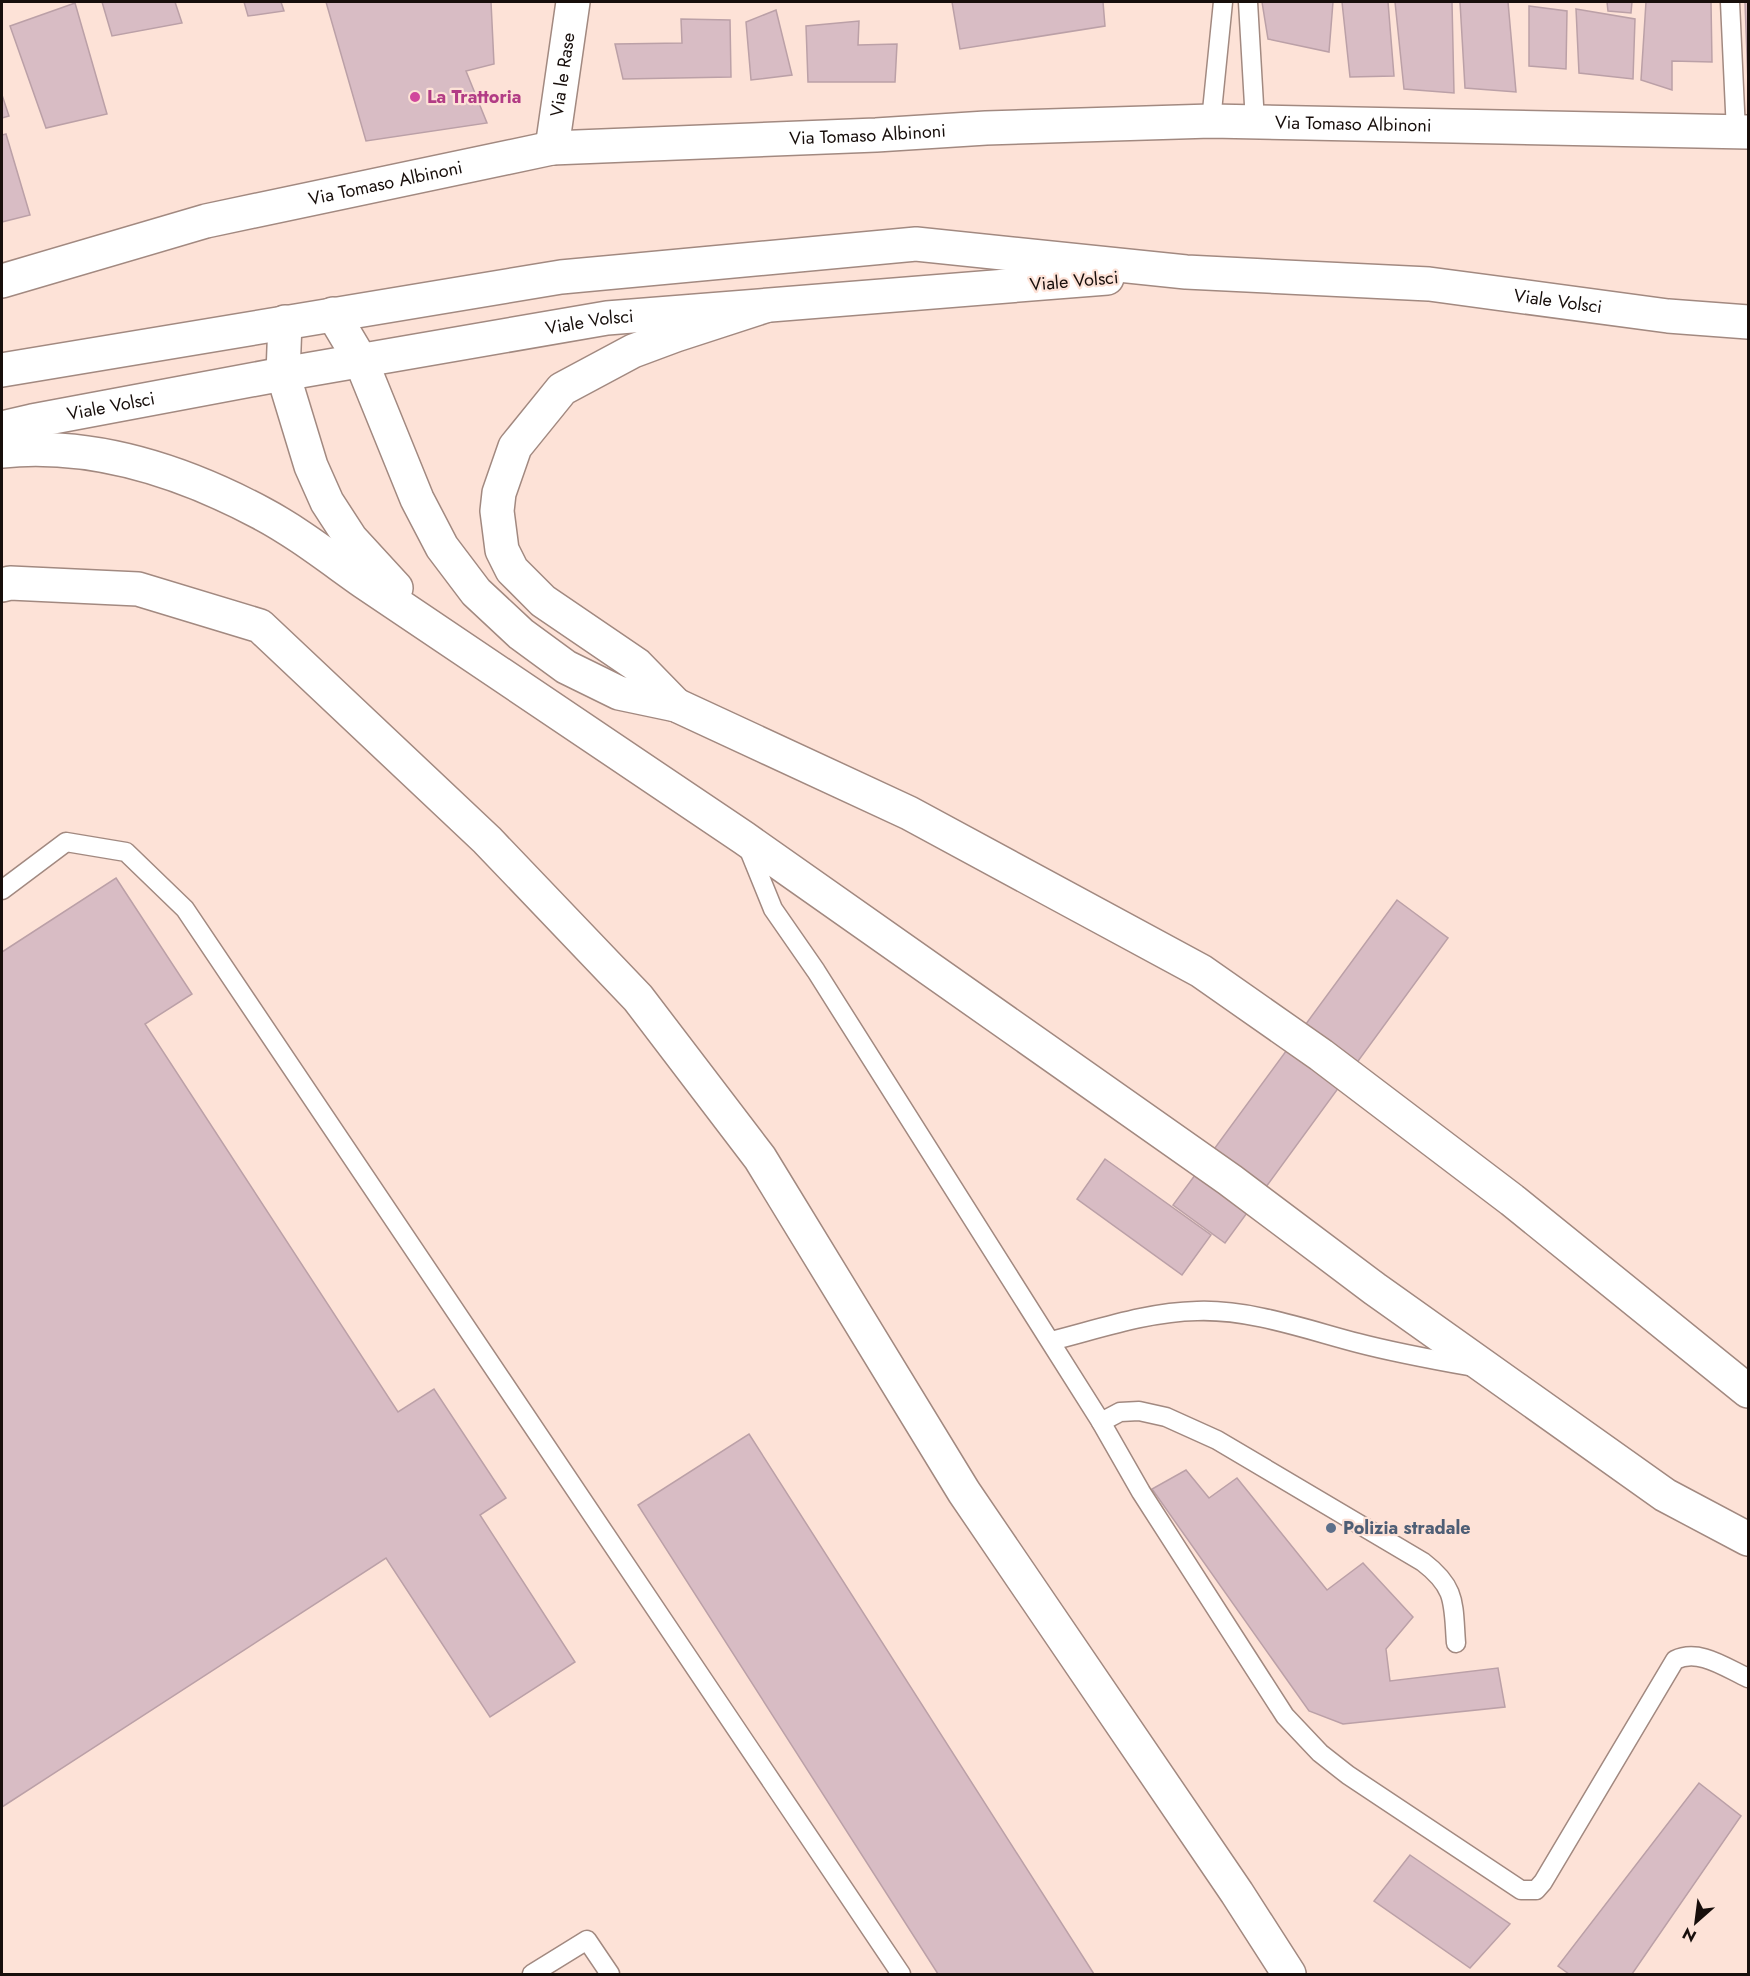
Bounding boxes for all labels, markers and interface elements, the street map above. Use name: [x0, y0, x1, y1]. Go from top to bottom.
street label: Via le Rase: [544, 31, 581, 119]
place label: La Trattoria: [427, 84, 522, 110]
marker: La Trattoria: [408, 90, 422, 104]
street label: Via Tomaso Albinoni: [1275, 109, 1432, 139]
street label: Via Tomaso Albinoni: [789, 118, 947, 151]
street label: Via Tomaso Albinoni: [306, 154, 465, 212]
street label: Viale Volsci: [1029, 264, 1119, 298]
street label: Viale Volsci: [1512, 282, 1604, 320]
street label: Viale Volsci: [543, 303, 635, 341]
street label: Viale Volsci: [65, 385, 157, 427]
place label: Polizia stradale: [1343, 1515, 1471, 1541]
marker: Polizia stradale: [1324, 1521, 1338, 1535]
north arrow: [1666, 1892, 1726, 1952]
text: N: [1678, 1922, 1700, 1948]

